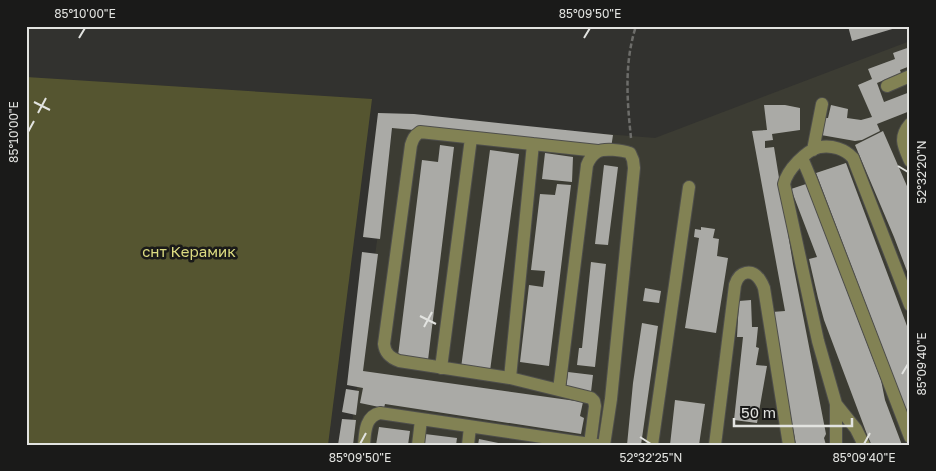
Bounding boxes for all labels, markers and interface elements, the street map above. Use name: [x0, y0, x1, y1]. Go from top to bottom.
text: 85°10'00"E: [54, 6, 116, 21]
text: 85°09'50"E: [559, 6, 621, 21]
text: 85°10'00"E: [6, 101, 21, 163]
text: 52°32'20"N: [914, 140, 929, 204]
park label: снт Керамик: [142, 242, 236, 260]
text: 85°09'40"E: [914, 332, 929, 396]
scale bar: [734, 396, 851, 428]
text: 50 m: [741, 403, 776, 421]
text: 85°09'50"E: [329, 450, 391, 465]
text: 52°32'25"N: [620, 450, 682, 465]
text: 85°09'40"E: [832, 450, 896, 465]

